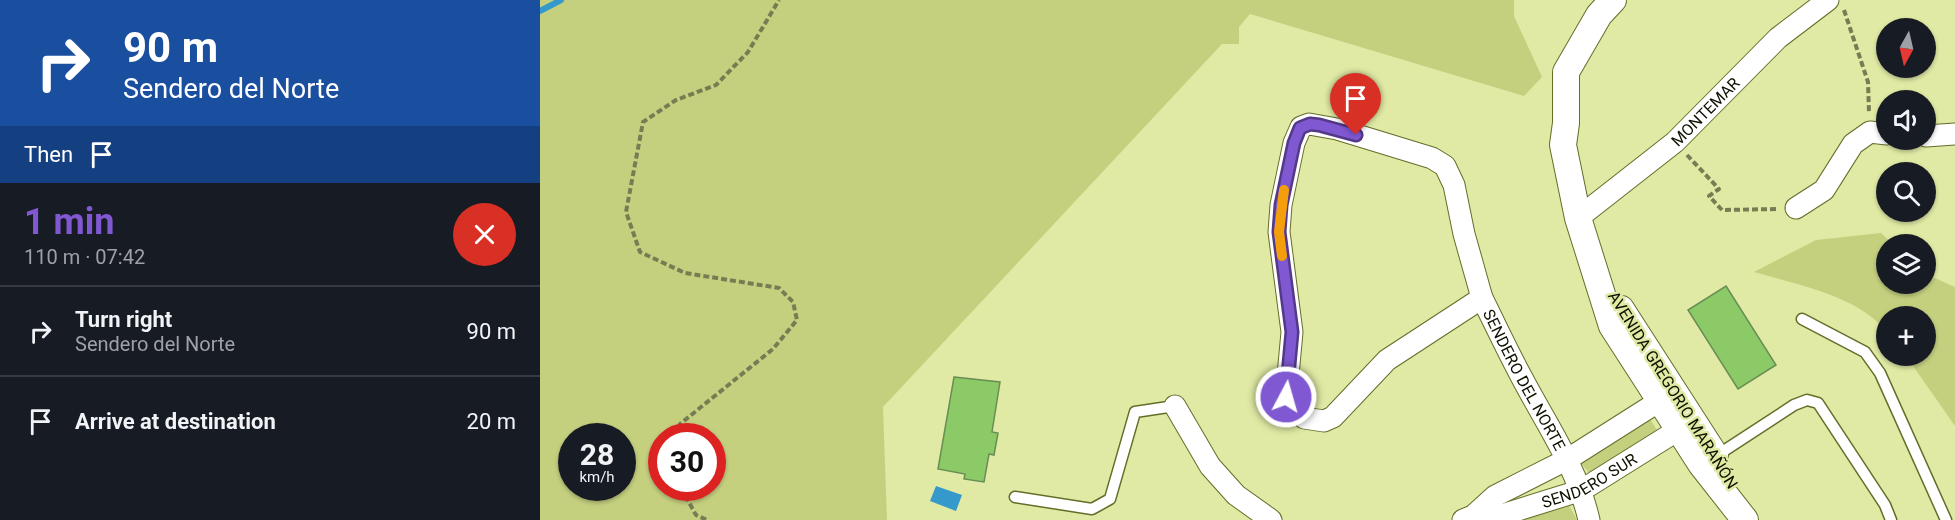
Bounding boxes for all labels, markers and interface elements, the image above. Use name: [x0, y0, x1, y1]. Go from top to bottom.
north arrow: [1876, 18, 1936, 78]
map controls: [1876, 18, 1936, 366]
text: 90 m: [123, 23, 218, 72]
icon: right: [24, 24, 102, 102]
text: Sendero del Norte: [123, 73, 339, 105]
pin: [1330, 73, 1381, 135]
street label: MONTEMAR: [1667, 73, 1743, 150]
icon: arrive: [1339, 82, 1372, 115]
button: sound: [1876, 90, 1936, 150]
icon: arrive: [85, 138, 118, 171]
text: Then: [24, 142, 73, 167]
button: search: [1876, 162, 1936, 222]
text: 1 min: [24, 201, 115, 243]
button: close: [453, 203, 516, 266]
button: layers: [1876, 234, 1936, 294]
text: 110 m · 07:42: [24, 245, 145, 269]
street label: AVENIDA GREGORIO MARAÑÓN: [1604, 287, 1743, 492]
street label: SENDERO DEL NORTE: [1479, 306, 1570, 453]
button: +: [1876, 306, 1936, 366]
text: Turn right: [75, 307, 172, 332]
icon: right: [24, 315, 57, 348]
text: 90 m: [467, 319, 516, 344]
text: Sendero del Norte: [75, 332, 235, 356]
position arrow: [1254, 365, 1318, 429]
icon: arrive: [24, 405, 57, 438]
text: Arrive at destination: [75, 409, 276, 434]
text: 20 m: [467, 409, 516, 434]
speed limit sign: 30: [648, 423, 726, 501]
text: 28: [580, 437, 614, 472]
street label: SENDERO SUR: [1539, 449, 1640, 512]
text: km/h: [579, 468, 615, 486]

